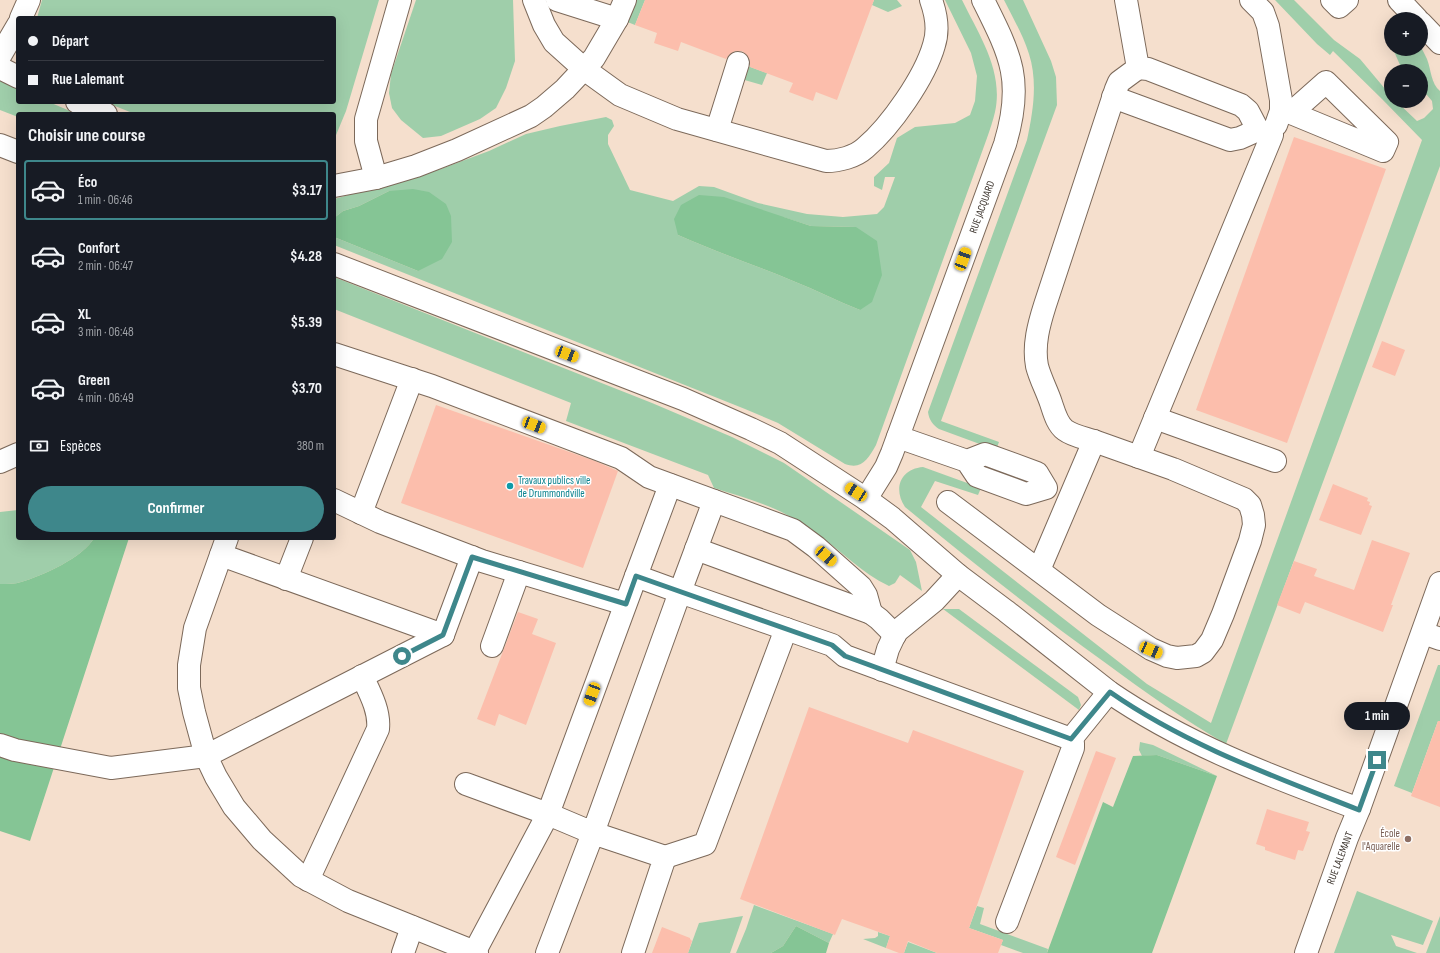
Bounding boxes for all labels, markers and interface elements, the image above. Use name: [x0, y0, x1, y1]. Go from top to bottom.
map controls: [1384, 12, 1428, 108]
button: +: [1384, 12, 1428, 56]
text: Départ: [52, 32, 89, 51]
button: −: [1384, 64, 1428, 108]
text: Rue Lalemant: [52, 70, 124, 89]
text: Choisir une course: [28, 125, 145, 146]
icon: car: [30, 172, 66, 208]
text: Éco: [78, 173, 97, 192]
street label: RUE JACQUARD: [967, 179, 997, 235]
text: $3.17: [292, 181, 322, 200]
text: 1 min · 06:46: [78, 192, 133, 208]
icon: car: [30, 238, 66, 274]
text: Confort: [78, 239, 120, 258]
car: [953, 246, 973, 272]
text: $4.28: [290, 247, 322, 266]
text: 2 min · 06:47: [78, 258, 133, 274]
icon: car: [30, 304, 66, 340]
text: XL: [78, 305, 91, 324]
text: $5.39: [291, 313, 322, 332]
text: 3 min · 06:48: [78, 324, 134, 340]
car: [554, 344, 580, 364]
icon: car: [30, 370, 66, 406]
text: Green: [78, 371, 110, 390]
text: $3.70: [291, 379, 322, 398]
text: 4 min · 06:49: [78, 390, 134, 406]
car: [521, 415, 547, 435]
icon: cash: [28, 435, 50, 457]
text: Espèces: [60, 437, 101, 456]
text: 380 m: [297, 438, 324, 454]
place label: Travaux publics ville de Drummondville: [518, 474, 591, 500]
car: [843, 480, 869, 504]
marker: Travaux publics ville de Drummondville: [505, 481, 515, 491]
button: Confirmer: [28, 486, 324, 532]
car: [813, 544, 839, 568]
car: [1138, 640, 1164, 660]
route start: [393, 647, 411, 665]
car: [582, 681, 602, 707]
callout: 1 min: [1344, 702, 1410, 730]
text: 1 min: [1365, 708, 1389, 724]
route end: [1368, 751, 1386, 769]
place label: École l'Aquarelle: [1362, 827, 1400, 853]
street label: RUE LALEMANT: [1324, 829, 1356, 886]
marker: École l'Aquarelle: [1403, 834, 1413, 844]

